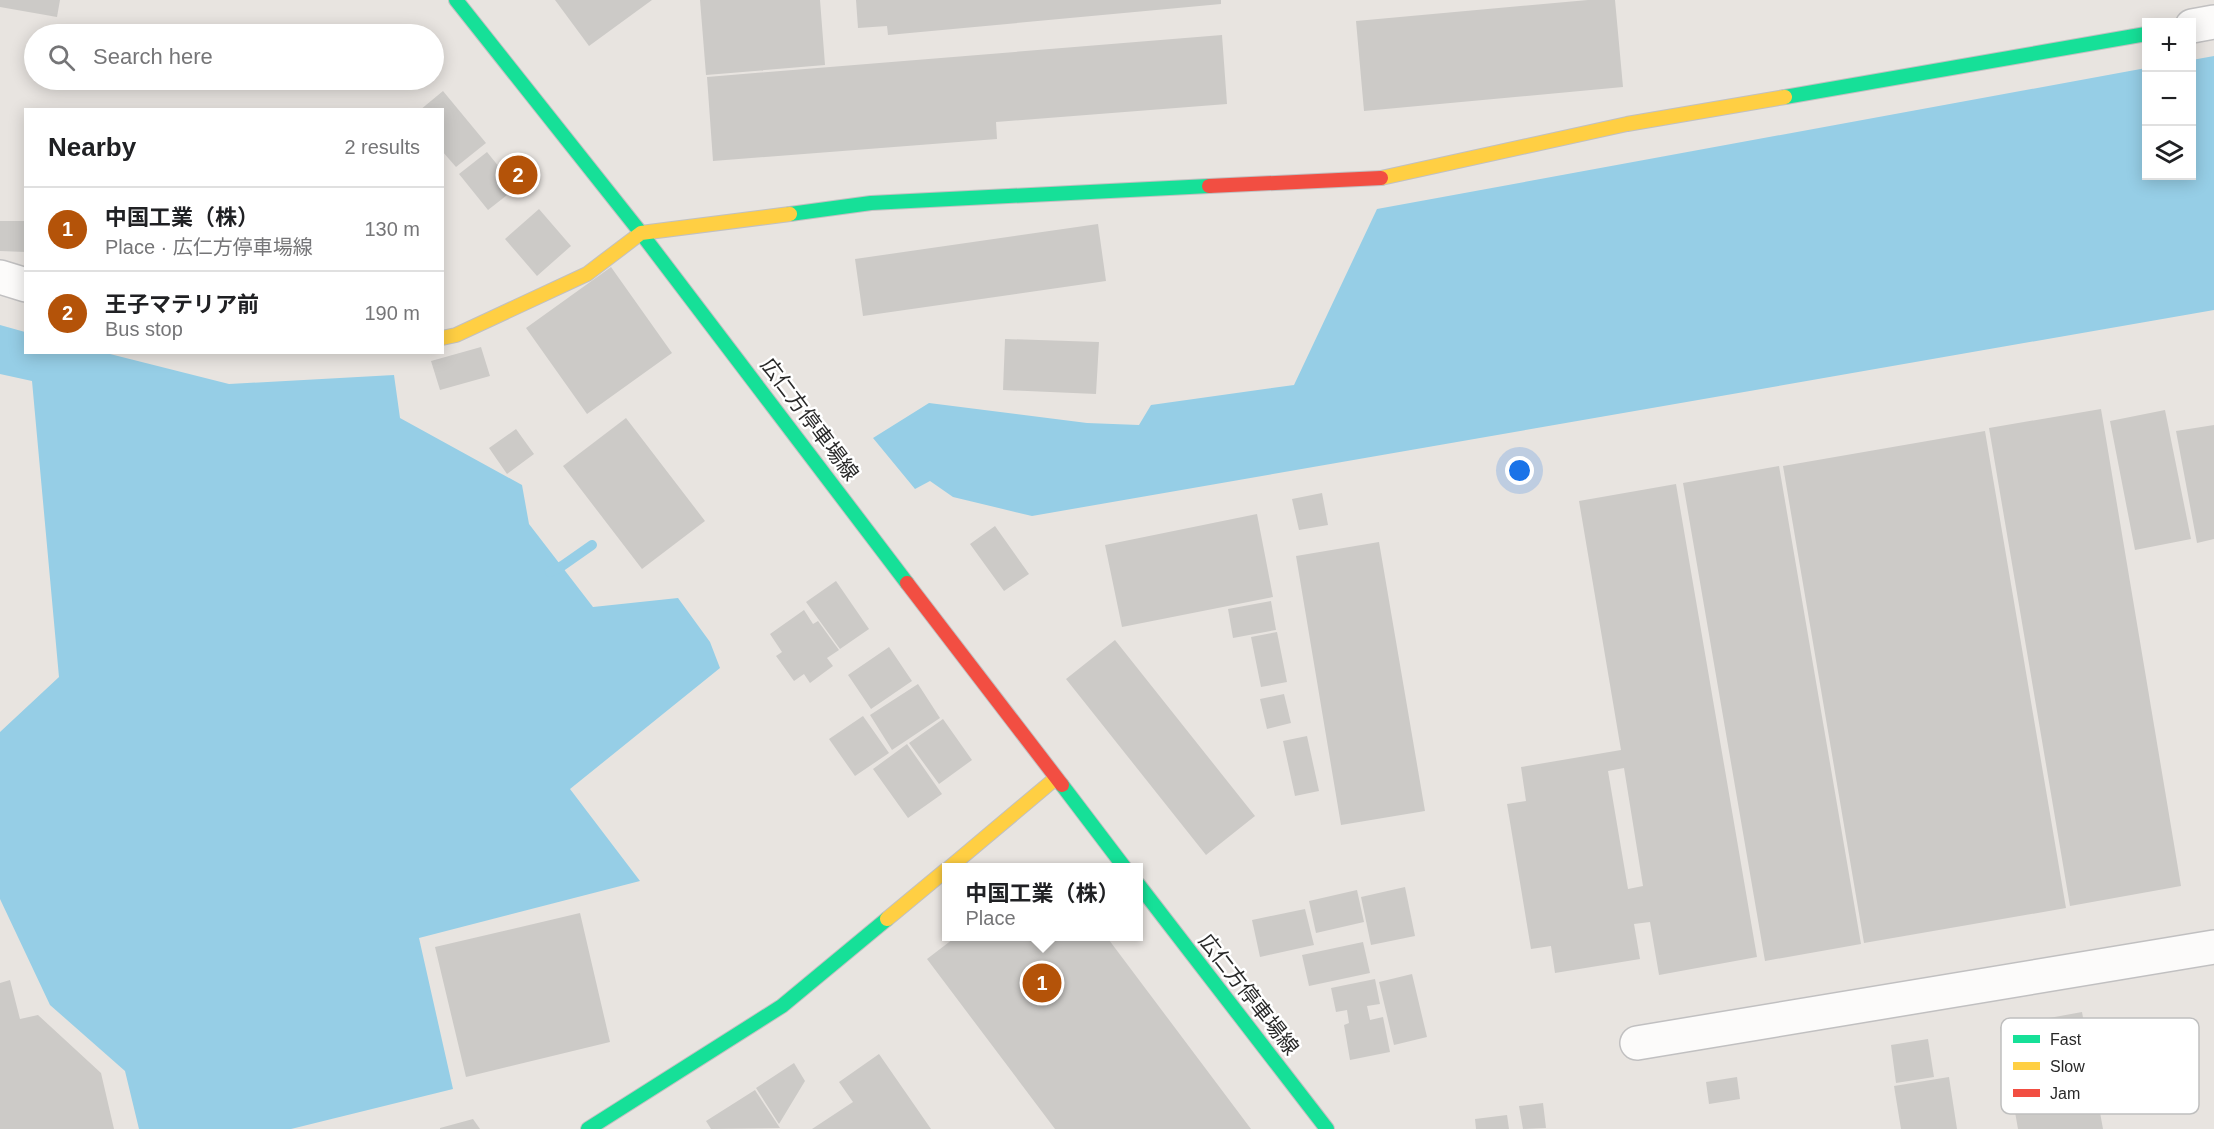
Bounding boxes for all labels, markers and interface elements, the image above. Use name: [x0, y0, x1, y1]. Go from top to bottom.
map controls: [2142, 18, 2196, 180]
button: +: [2142, 18, 2196, 72]
search box: [24, 24, 444, 90]
icon: search: [45, 41, 78, 74]
text: Search here: [93, 44, 213, 69]
button: −: [2142, 72, 2196, 126]
button: layers: [2142, 126, 2196, 180]
text: Nearby: [48, 132, 136, 162]
text: 2 results: [344, 136, 420, 158]
pin: 2: [498, 152, 538, 198]
text: 中国工業（株）: [105, 205, 259, 230]
text: 1: [62, 218, 73, 240]
text: 130 m: [364, 218, 420, 240]
text: Place · 広仁方停車場線: [105, 236, 313, 258]
text: 王子マテリア前: [105, 292, 259, 317]
text: 2: [62, 302, 73, 324]
text: 190 m: [364, 302, 420, 324]
text: Bus stop: [105, 318, 183, 340]
street label: 広仁方停車場線: [757, 353, 863, 485]
your location: [1505, 456, 1534, 485]
popup: [942, 863, 1143, 941]
text: 中国工業（株）: [965, 881, 1120, 906]
text: Place: [965, 907, 1016, 929]
street label: 広仁方停車場線: [1195, 929, 1303, 1059]
pin: 1: [1022, 960, 1062, 1006]
legend: [2001, 1018, 2199, 1114]
text: Fast: [2050, 1031, 2082, 1048]
text: Slow: [2050, 1058, 2085, 1075]
text: Jam: [2050, 1085, 2080, 1102]

